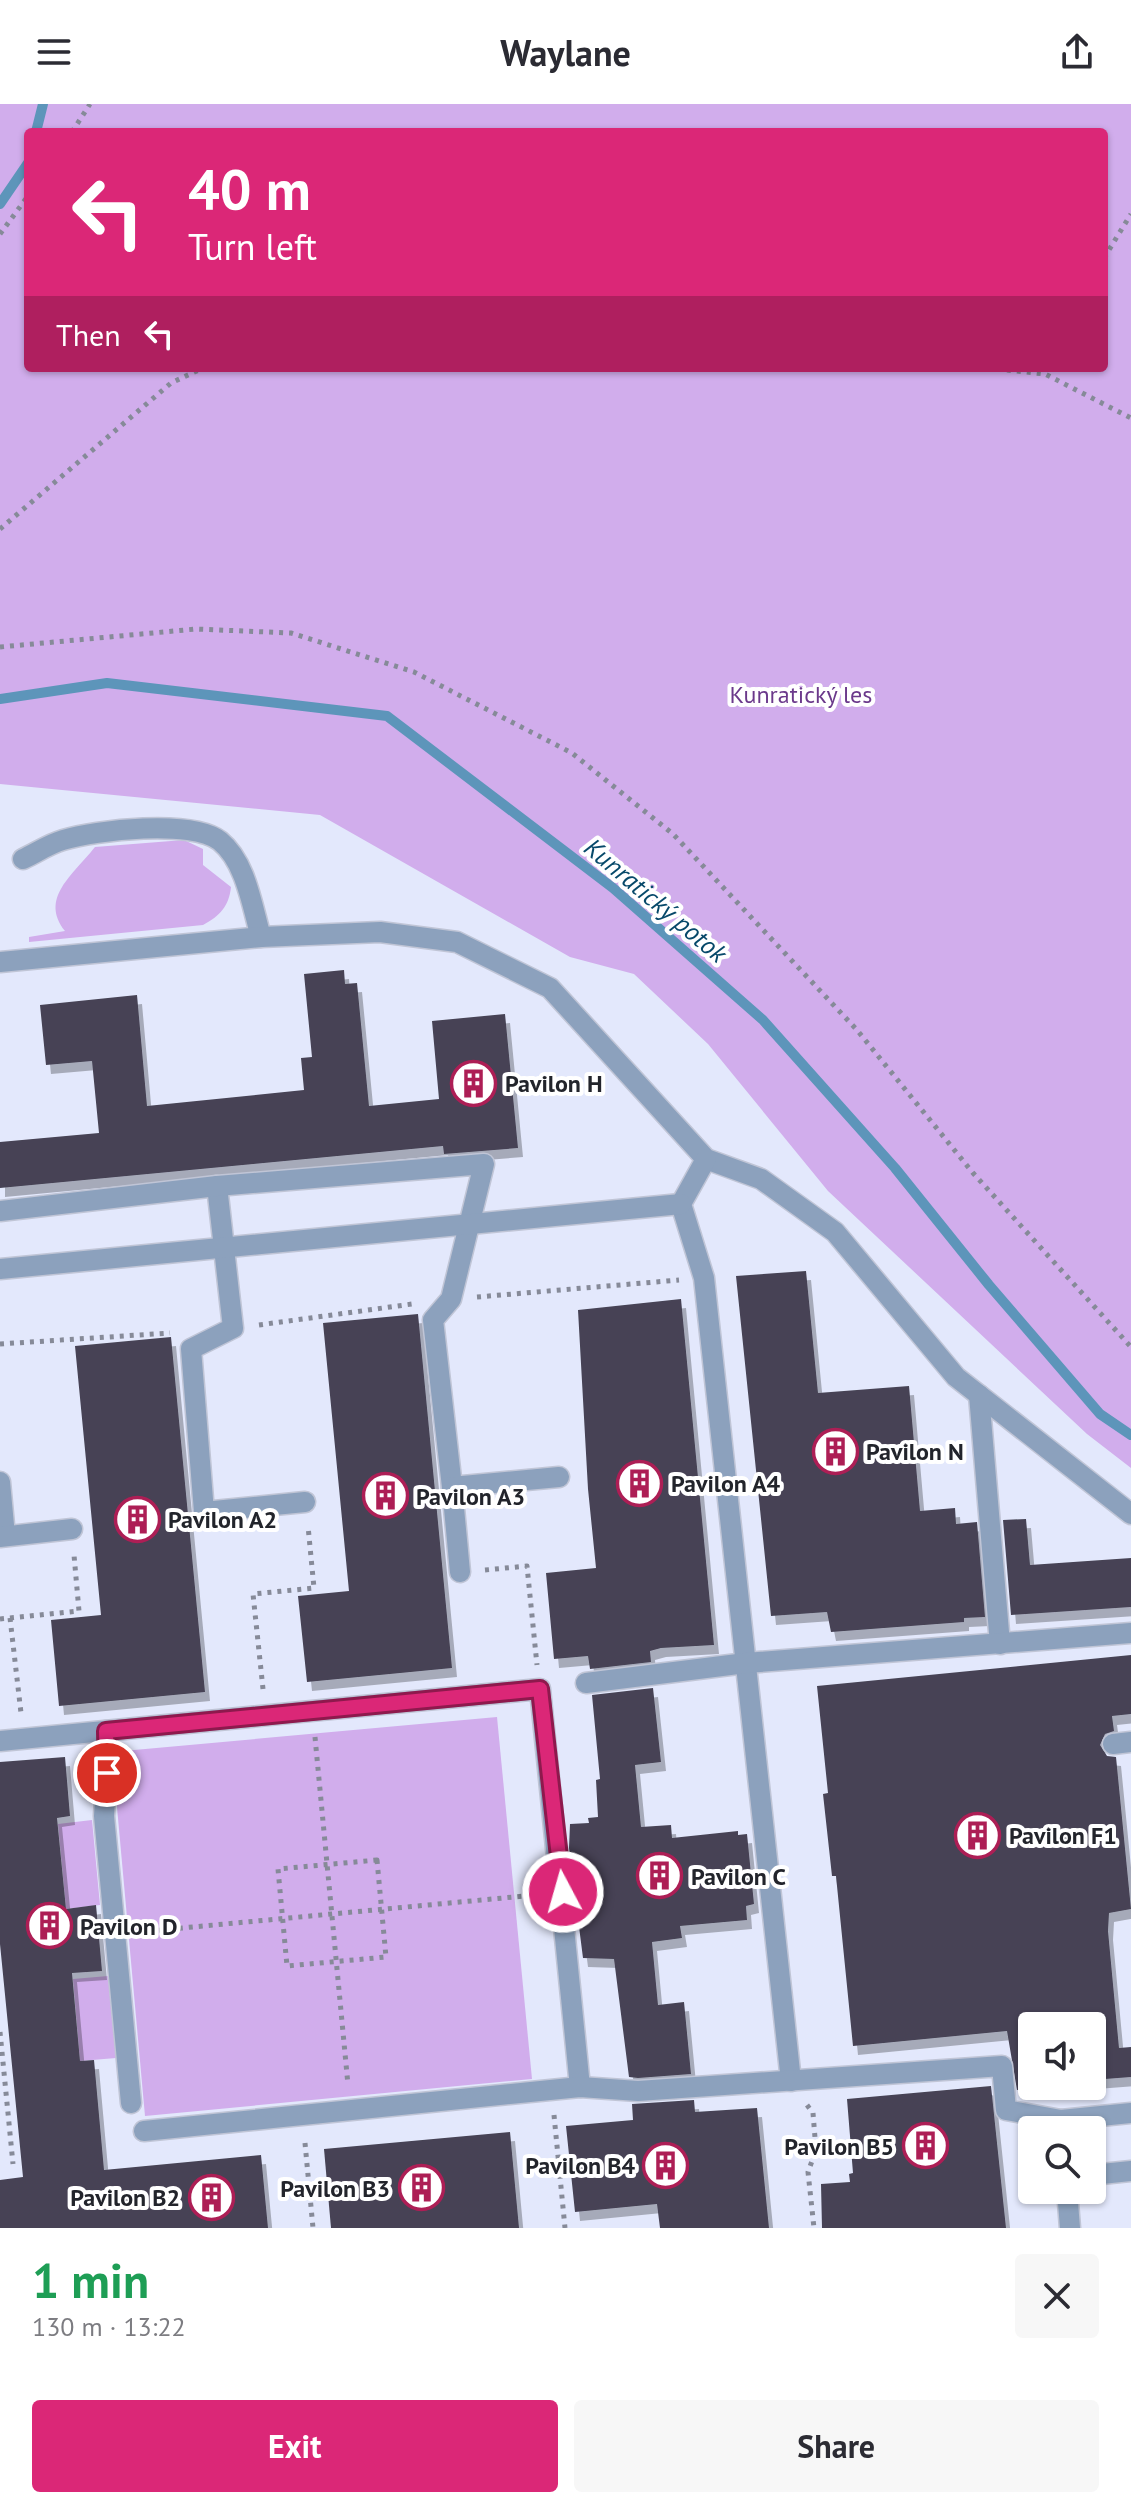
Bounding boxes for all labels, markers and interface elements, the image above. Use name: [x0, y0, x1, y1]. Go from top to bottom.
text: Waylane: [500, 29, 631, 76]
icon: menu: [32, 30, 76, 74]
icon: share: [1055, 30, 1099, 74]
text: 40 m: [188, 153, 311, 225]
icon: left: [56, 160, 160, 264]
text: Turn left: [188, 223, 317, 270]
icon: left: [137, 312, 181, 356]
text: Then: [56, 315, 121, 354]
park label: Kunratický les: [730, 679, 872, 710]
water label: Kunratický potok: [578, 831, 735, 970]
building icon: Pavilon H: [450, 1059, 498, 1107]
place label: Pavilon H: [505, 1068, 603, 1099]
building icon: Pavilon N: [811, 1427, 859, 1475]
place label: Pavilon N: [866, 1436, 964, 1467]
building icon: Pavilon A4: [616, 1459, 664, 1507]
place label: Pavilon A4: [671, 1468, 780, 1499]
building icon: Pavilon A3: [361, 1472, 409, 1520]
place label: Pavilon A3: [416, 1481, 525, 1512]
building icon: Pavilon A2: [113, 1495, 161, 1543]
place label: Pavilon A2: [168, 1504, 277, 1535]
pin: [73, 1739, 141, 1807]
icon: arrive: [85, 1751, 129, 1795]
building icon: Pavilon F1: [954, 1811, 1002, 1859]
place label: Pavilon F1: [1009, 1820, 1117, 1851]
position arrow: [521, 1850, 605, 1934]
building icon: Pavilon C: [636, 1852, 684, 1900]
place label: Pavilon C: [691, 1861, 786, 1892]
building icon: Pavilon D: [25, 1902, 73, 1950]
place label: Pavilon D: [80, 1911, 177, 1942]
map controls: [1018, 2012, 1106, 2204]
button: sound: [1018, 2012, 1106, 2100]
button: search: [1018, 2116, 1106, 2204]
building icon: Pavilon B5: [901, 2122, 949, 2170]
place label: Pavilon B5: [784, 2131, 894, 2162]
building icon: Pavilon B4: [642, 2141, 690, 2189]
place label: Pavilon B4: [525, 2150, 635, 2181]
building icon: Pavilon B3: [397, 2164, 445, 2212]
building icon: Pavilon B2: [187, 2173, 235, 2221]
place label: Pavilon B3: [280, 2173, 390, 2204]
place label: Pavilon B2: [70, 2182, 180, 2213]
text: 1 min: [32, 2249, 149, 2311]
button: close: [1015, 2254, 1099, 2338]
text: 130 m · 13:22: [32, 2310, 186, 2343]
button: Exit: [32, 2400, 558, 2492]
button: Share: [574, 2400, 1099, 2492]

